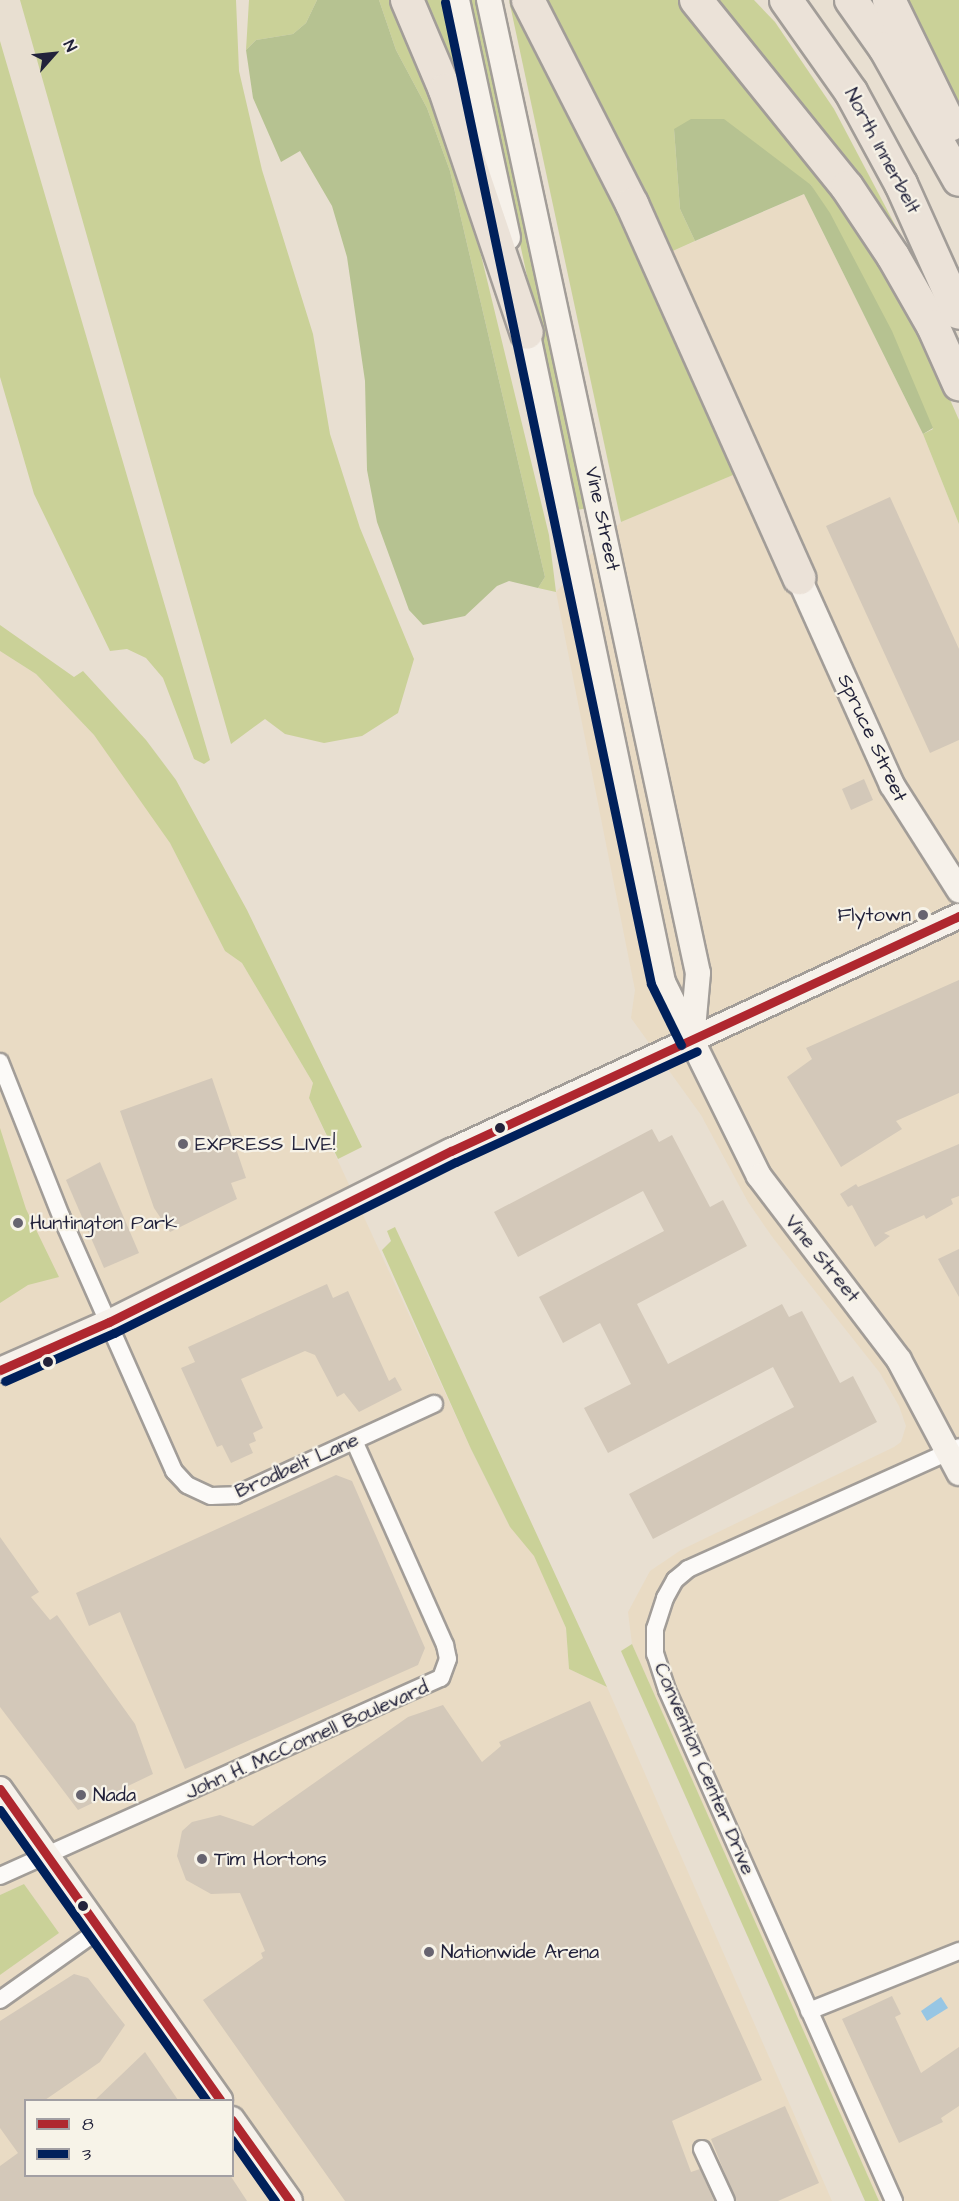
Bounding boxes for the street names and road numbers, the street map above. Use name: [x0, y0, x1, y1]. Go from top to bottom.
street label: North Innerbelt: [839, 84, 925, 218]
street label: Vine Street: [579, 465, 625, 573]
street label: Spruce Street: [832, 670, 912, 806]
street label: Vine Street: [779, 1210, 865, 1308]
street label: Brodbelt Lane: [231, 1428, 363, 1504]
street label: Convention Center Drive: [648, 1659, 760, 1879]
street label: John H. McConnell Boulevard: [182, 1675, 432, 1805]

